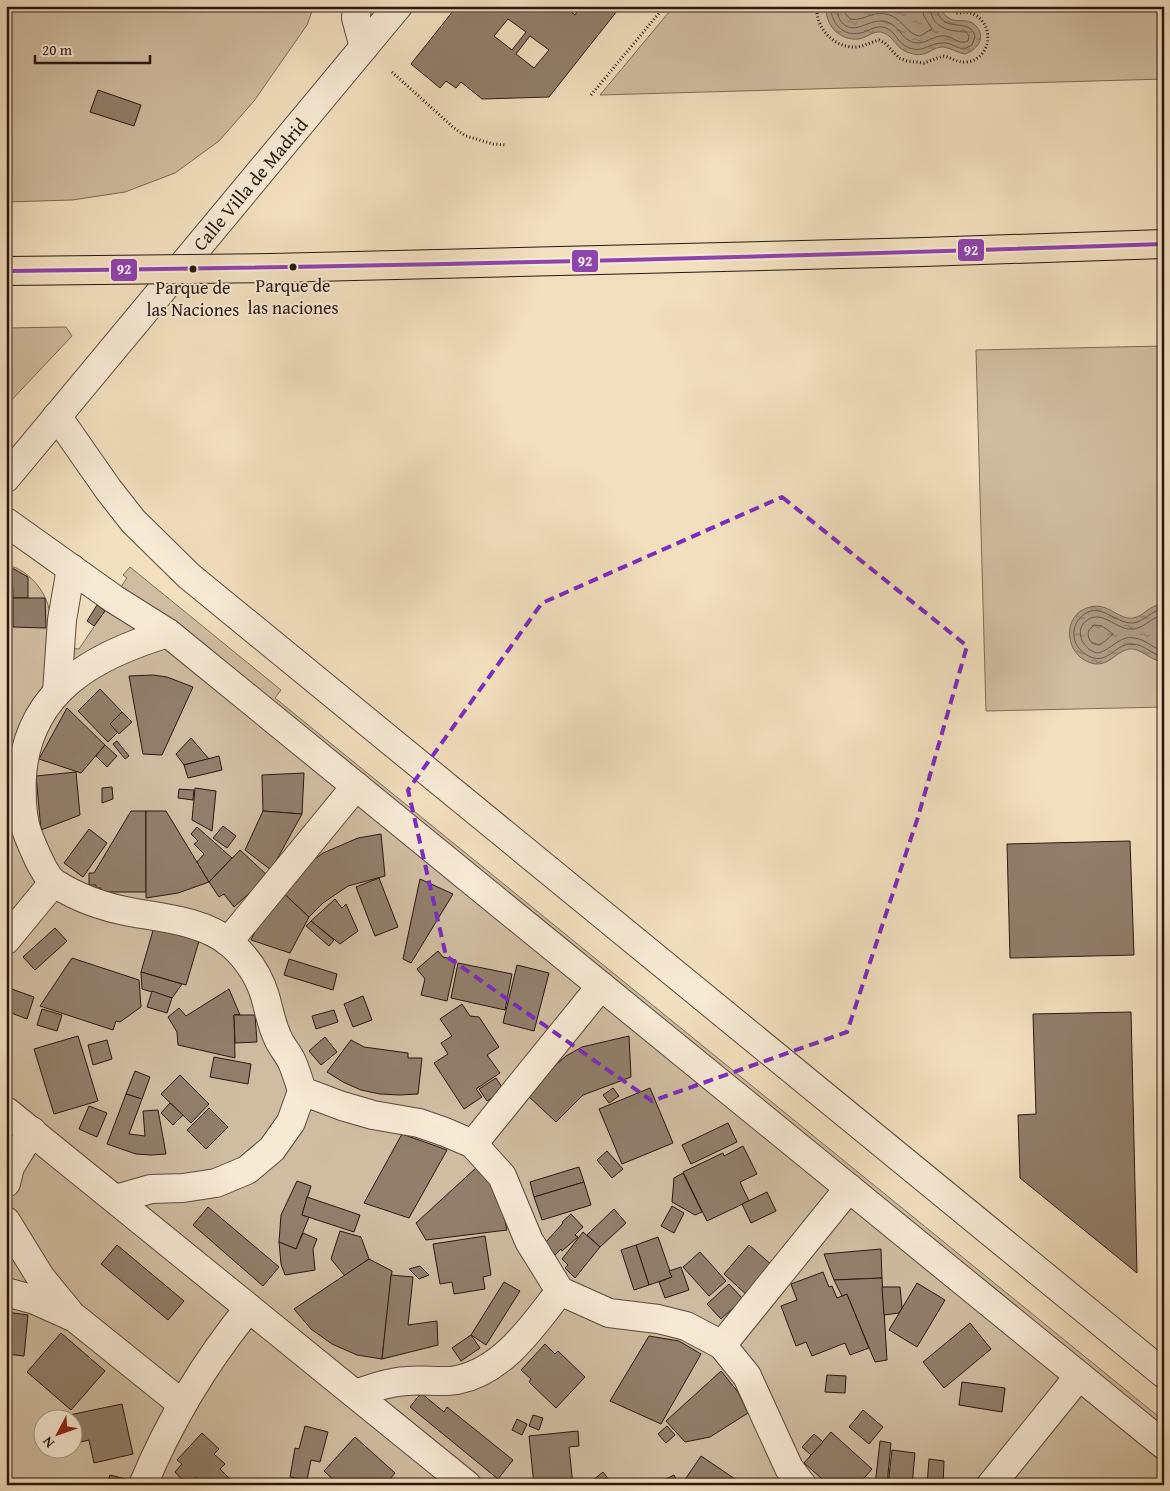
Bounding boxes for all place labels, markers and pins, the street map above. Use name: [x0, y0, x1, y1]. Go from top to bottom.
marker: Parque de las naciones: [288, 262, 298, 272]
marker: Parque de las Naciones: [188, 264, 198, 274]
place label: Parque de las naciones: [247, 272, 339, 321]
place label: Parque de las Naciones: [147, 274, 239, 323]

